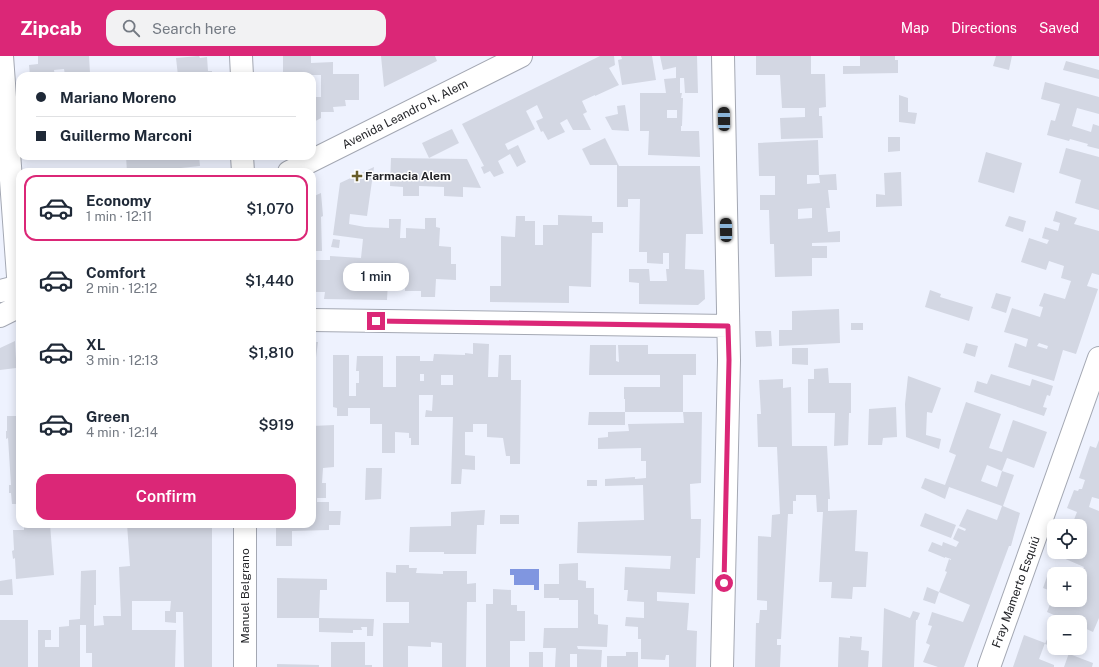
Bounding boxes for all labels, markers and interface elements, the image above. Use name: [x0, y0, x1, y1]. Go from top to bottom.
search box: [106, 10, 386, 46]
text: Zipcab: [20, 17, 82, 39]
icon: search: [120, 17, 142, 39]
text: Search here: [152, 20, 236, 37]
text: Map: [901, 20, 929, 36]
text: Directions: [951, 20, 1017, 36]
text: Saved: [1039, 20, 1079, 36]
street label: Avenida Leandro N. Alem: [340, 76, 470, 152]
text: Mariano Moreno: [60, 89, 176, 106]
car: [718, 107, 730, 131]
text: Guillermo Marconi: [60, 127, 192, 144]
place label: Farmacia Alem: [365, 169, 451, 183]
marker: Farmacia Alem: [352, 171, 362, 181]
icon: car: [38, 190, 74, 226]
text: Economy: [86, 192, 151, 209]
text: $1,070: [246, 200, 294, 217]
text: 1 min · 12:11: [86, 209, 152, 224]
car: [720, 218, 732, 242]
icon: car: [38, 262, 74, 298]
callout: 1 min: [343, 263, 409, 291]
text: Comfort: [86, 264, 146, 281]
text: 1 min: [361, 269, 391, 284]
text: $1,440: [245, 272, 294, 289]
text: 2 min · 12:12: [86, 281, 157, 296]
route end: [367, 312, 385, 330]
icon: car: [38, 334, 74, 370]
text: XL: [86, 336, 105, 353]
text: $1,810: [248, 344, 294, 361]
text: 3 min · 12:13: [86, 353, 158, 368]
icon: car: [38, 406, 74, 442]
text: Green: [86, 408, 130, 425]
text: $919: [258, 416, 294, 433]
text: 4 min · 12:14: [86, 425, 158, 440]
button: Confirm: [36, 474, 296, 520]
map controls: [1047, 519, 1087, 655]
button: locate: [1047, 519, 1087, 559]
street label: Fray Mamerto Esquiú: [989, 534, 1043, 650]
street label: Manuel Belgrano: [238, 548, 252, 644]
button: +: [1047, 567, 1087, 607]
route start: [715, 574, 733, 592]
button: −: [1047, 615, 1087, 655]

